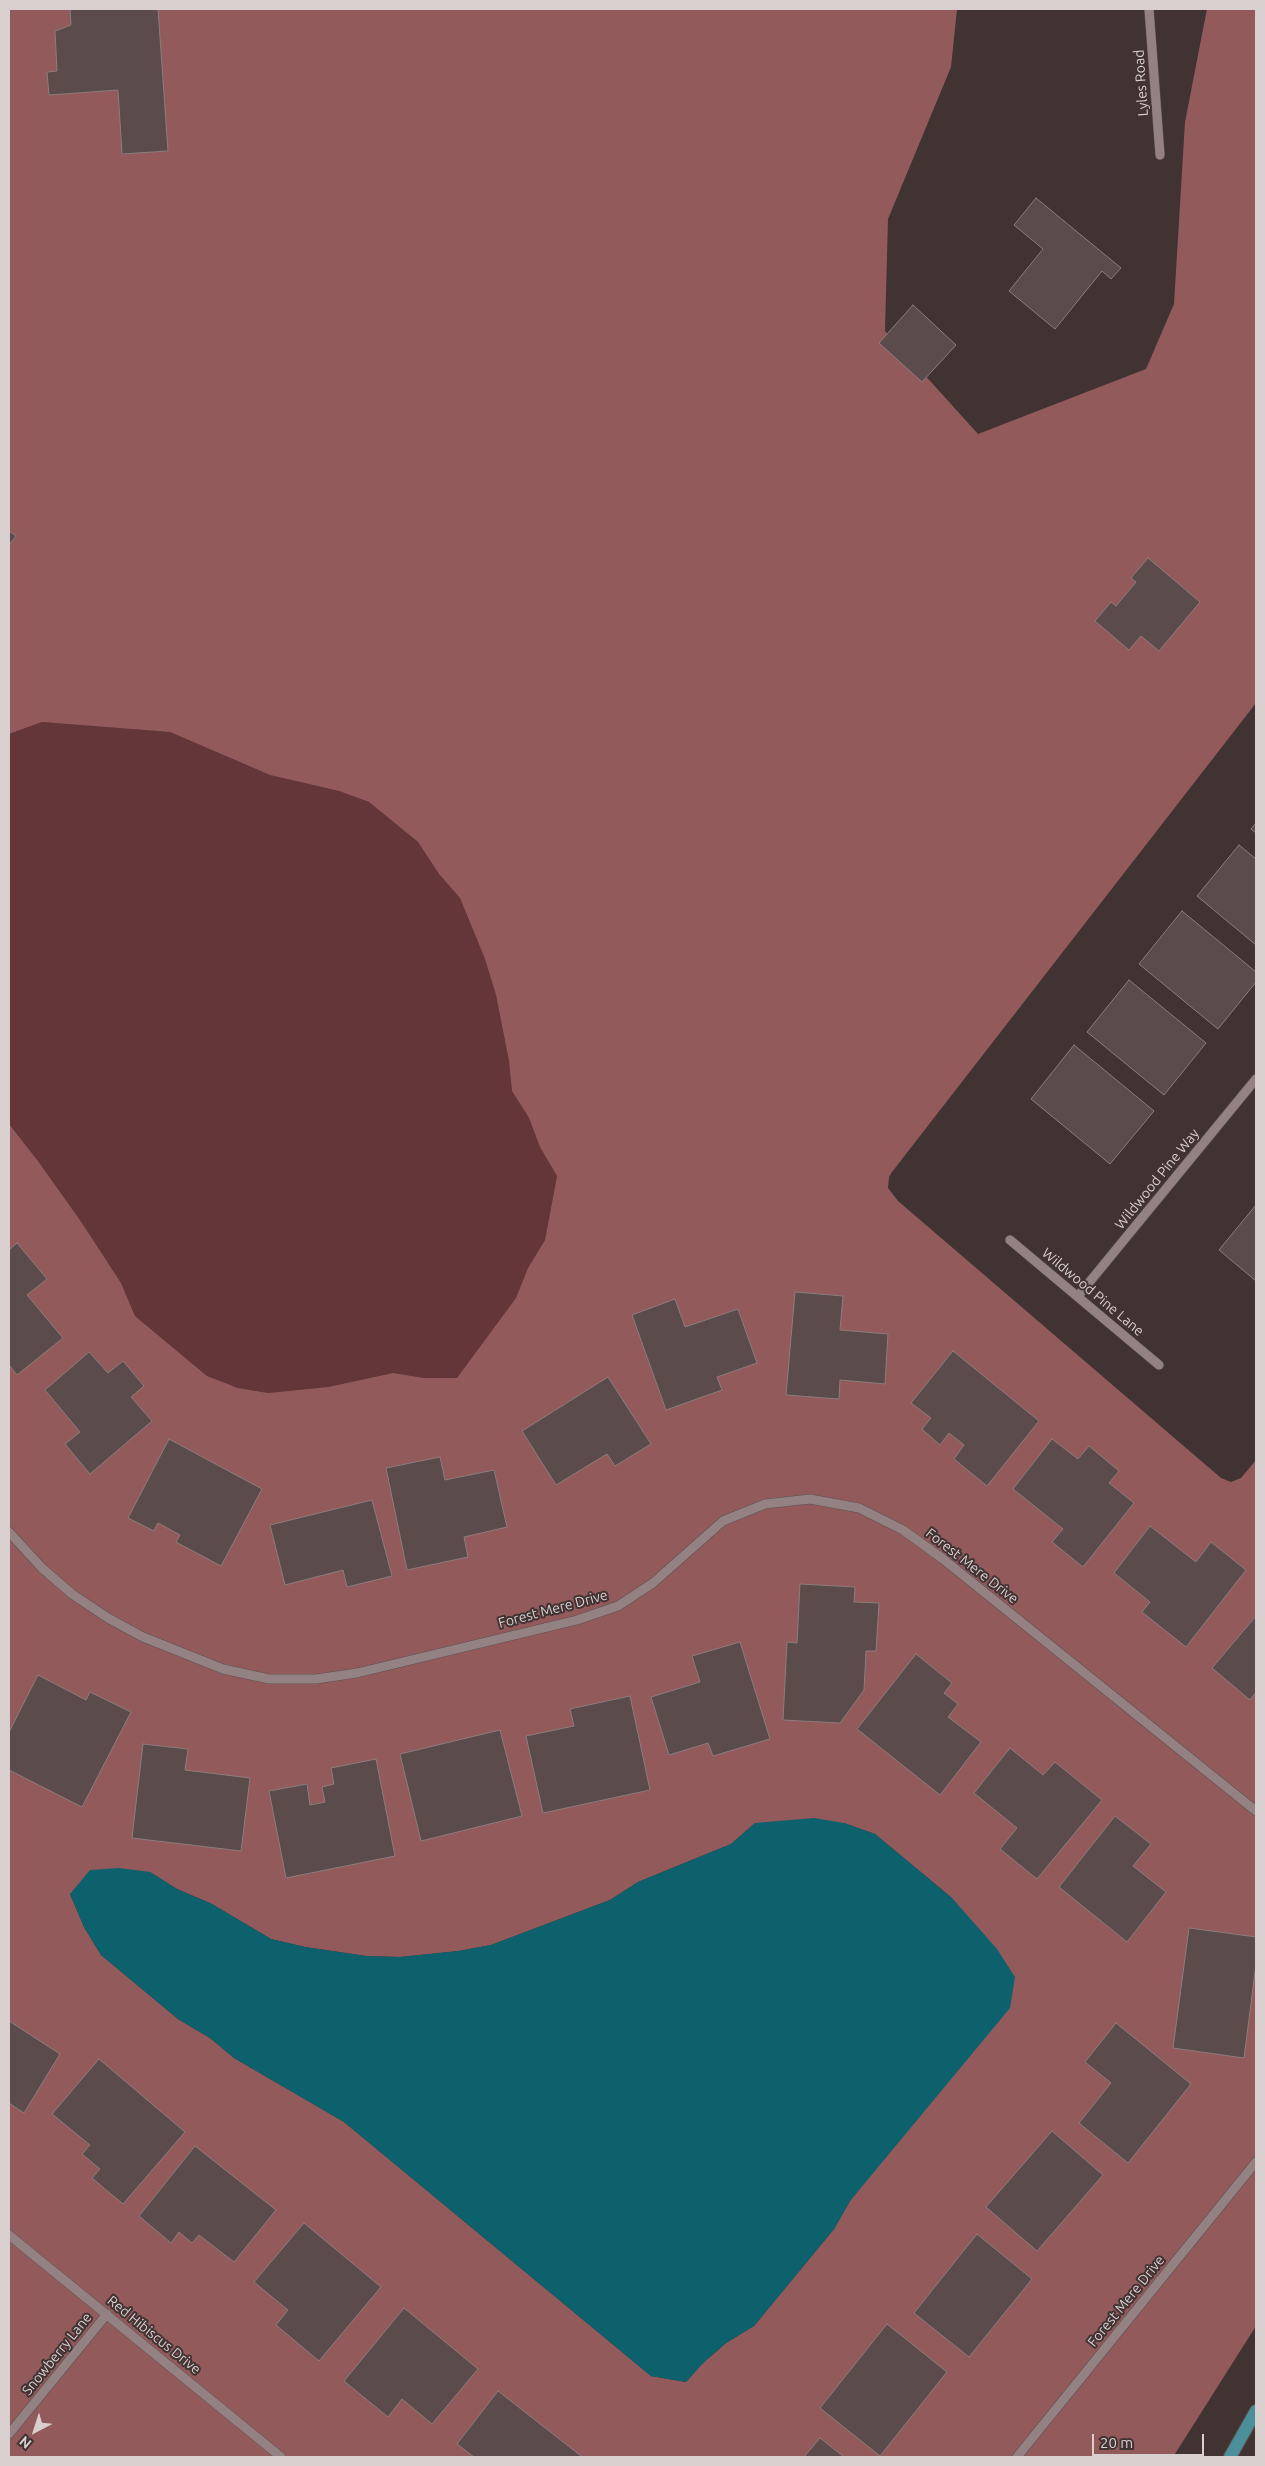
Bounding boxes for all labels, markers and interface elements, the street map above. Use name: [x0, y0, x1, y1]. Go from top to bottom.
street label: Lyles Road: [1130, 49, 1152, 117]
street label: Wildwood Pine Way: [1111, 1125, 1203, 1233]
street label: Wildwood Pine Lane: [1039, 1244, 1147, 1340]
street label: Forest Mere Drive: [922, 1525, 1022, 1607]
street label: Forest Mere Drive: [496, 1586, 610, 1632]
street label: Forest Mere Drive: [1084, 2252, 1168, 2350]
street label: Red Hibiscus Drive: [104, 2292, 204, 2378]
street label: Snowberry Lane: [19, 2309, 95, 2399]
north arrow: [10, 2406, 60, 2456]
scale bar: [1095, 2424, 1208, 2456]
text: N: [16, 2433, 35, 2452]
text: 20 m: [1100, 2434, 1133, 2451]

